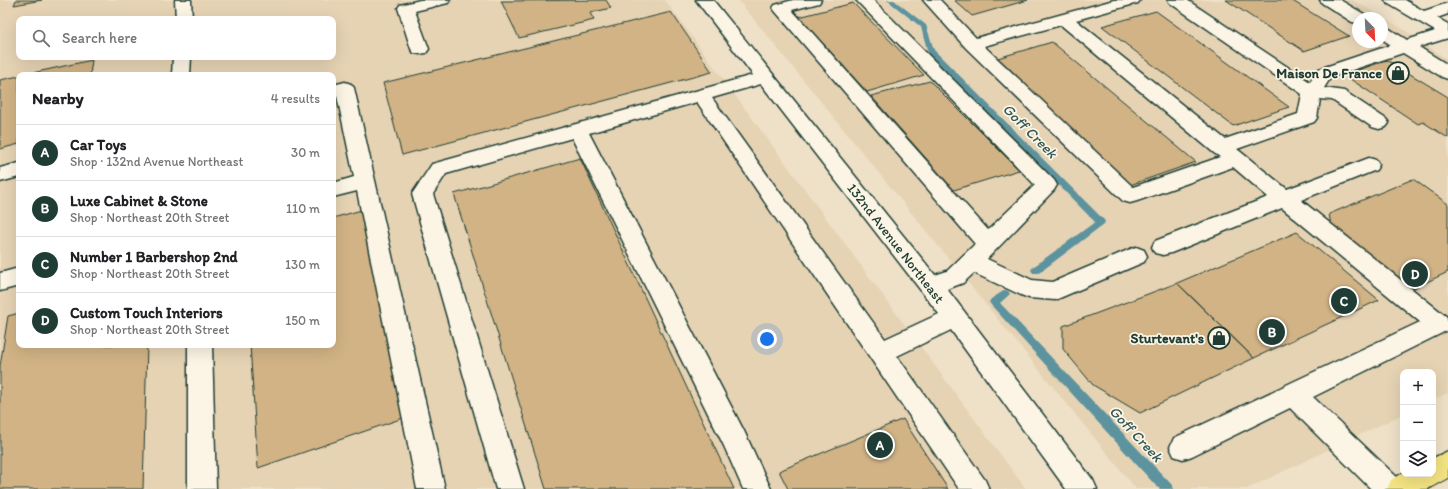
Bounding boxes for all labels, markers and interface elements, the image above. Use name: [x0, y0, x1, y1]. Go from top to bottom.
north arrow: [1352, 12, 1388, 48]
search box: [16, 16, 336, 60]
icon: search: [30, 27, 52, 49]
text: Search here: [62, 29, 137, 47]
shop icon: Maison De France: [1385, 60, 1411, 86]
place label: Maison De France: [1276, 65, 1382, 82]
text: Nearby: [32, 88, 84, 108]
text: 4 results: [271, 91, 320, 106]
water label: Goff Creek: [999, 100, 1062, 163]
text: Car Toys: [70, 136, 127, 154]
text: A: [41, 145, 49, 160]
text: 30 m: [291, 145, 320, 160]
text: Shop · 132nd Avenue Northeast: [70, 154, 244, 169]
street label: 132nd Avenue Northeast: [843, 180, 948, 307]
text: Luxe Cabinet & Stone: [70, 192, 208, 210]
text: B: [41, 201, 49, 216]
text: 110 m: [286, 201, 320, 216]
text: Shop · Northeast 20th Street: [70, 210, 229, 225]
text: Number 1 Barbershop 2nd: [70, 248, 238, 266]
text: C: [41, 257, 49, 272]
text: 130 m: [285, 257, 320, 272]
pin: D: [1402, 259, 1428, 289]
text: Shop · Northeast 20th Street: [70, 266, 229, 281]
pin: C: [1331, 286, 1357, 316]
text: Custom Touch Interiors: [70, 304, 223, 322]
text: D: [41, 313, 49, 328]
text: 150 m: [285, 313, 320, 328]
pin: B: [1259, 317, 1285, 347]
text: Shop · Northeast 20th Street: [70, 322, 229, 337]
shop icon: Sturtevant's: [1206, 325, 1232, 351]
your location: [757, 329, 777, 349]
place label: Sturtevant's: [1131, 330, 1204, 347]
map controls: [1400, 369, 1436, 477]
button: +: [1400, 369, 1436, 405]
water label: Goff Creek: [1106, 402, 1167, 467]
button: −: [1400, 405, 1436, 441]
pin: A: [867, 430, 893, 460]
button: layers: [1400, 441, 1436, 477]

